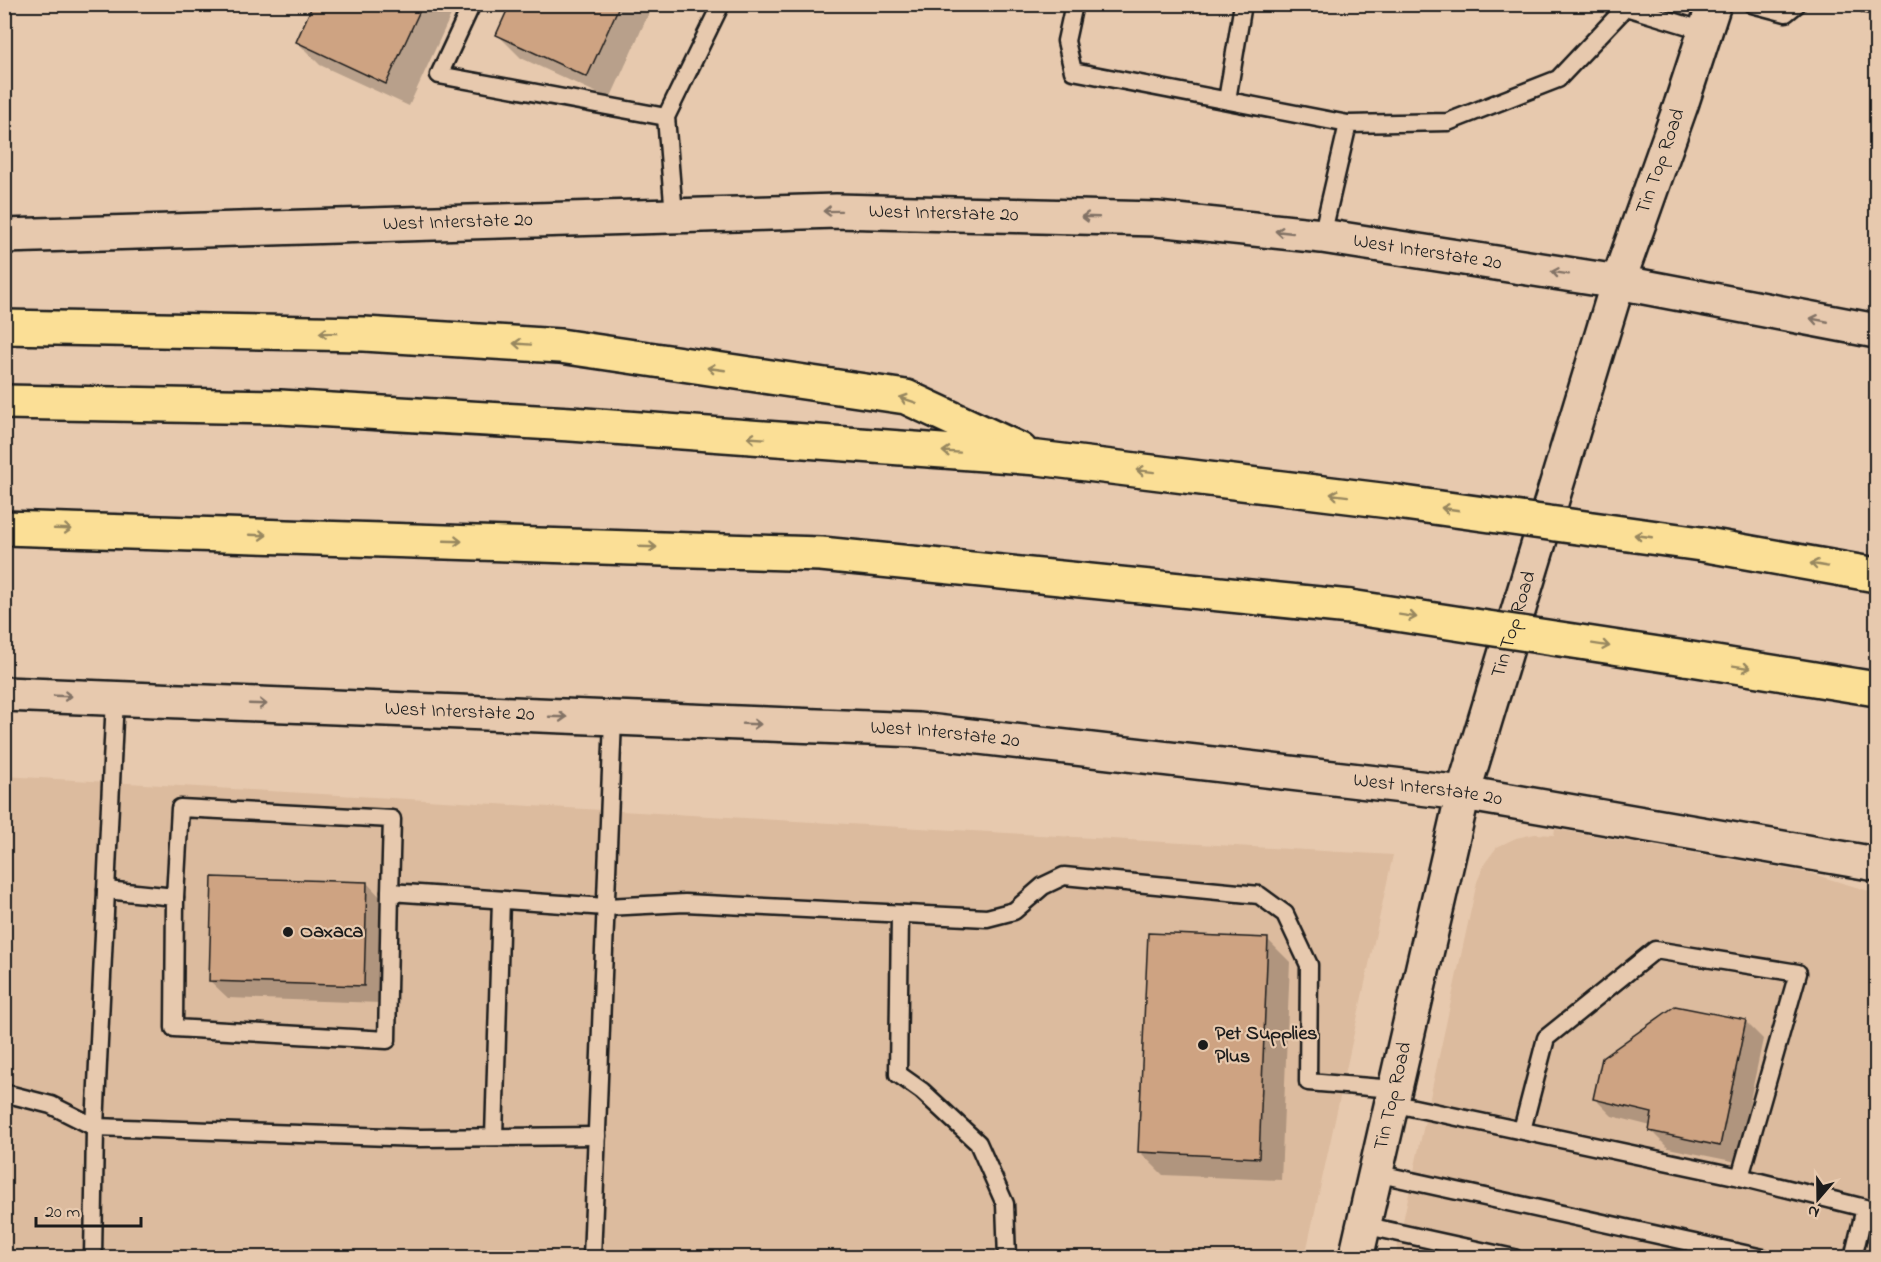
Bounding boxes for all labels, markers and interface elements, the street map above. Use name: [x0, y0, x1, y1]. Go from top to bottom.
street label: Tin Top Road: [1629, 105, 1693, 218]
street label: West Interstate 20: [868, 197, 1019, 230]
one-way arrow: [822, 205, 842, 217]
street label: West Interstate 20: [382, 206, 534, 239]
one-way arrow: [1080, 211, 1100, 223]
one-way arrow: [1275, 226, 1295, 237]
street label: West Interstate 20: [1351, 227, 1504, 278]
one-way arrow: [1551, 268, 1570, 279]
one-way arrow: [1810, 314, 1829, 325]
one-way arrow: [318, 327, 338, 339]
one-way arrow: [513, 338, 533, 349]
one-way arrow: [706, 364, 726, 375]
one-way arrow: [899, 393, 918, 404]
one-way arrow: [747, 432, 767, 443]
one-way arrow: [941, 446, 961, 457]
one-way arrow: [1136, 466, 1155, 477]
one-way arrow: [1329, 489, 1349, 500]
one-way arrow: [1441, 504, 1460, 515]
one-way arrow: [52, 524, 72, 535]
one-way arrow: [247, 530, 267, 541]
one-way arrow: [1634, 530, 1654, 541]
one-way arrow: [442, 535, 462, 547]
one-way arrow: [637, 542, 657, 553]
one-way arrow: [1810, 559, 1829, 570]
street label: Tin Top Road: [1484, 568, 1544, 682]
one-way arrow: [1397, 610, 1417, 621]
one-way arrow: [1590, 640, 1610, 651]
one-way arrow: [1732, 662, 1752, 673]
one-way arrow: [52, 690, 72, 702]
street label: West Interstate 20: [384, 694, 535, 729]
one-way arrow: [247, 698, 267, 710]
one-way arrow: [547, 711, 567, 722]
street label: West Interstate 20: [870, 714, 1022, 756]
one-way arrow: [742, 719, 762, 730]
street label: West Interstate 20: [1352, 766, 1505, 814]
place label: Oaxaca: [300, 918, 364, 947]
marker: Oaxaca: [281, 925, 295, 939]
place label: Pet Supplies Plus: [1215, 1020, 1318, 1072]
marker: Pet Supplies Plus: [1196, 1038, 1210, 1052]
street label: Tin Top Road: [1367, 1039, 1420, 1153]
north arrow: [1788, 1169, 1848, 1229]
scale bar: [36, 1190, 141, 1228]
text: N: [1804, 1198, 1823, 1224]
text: 20 m: [45, 1200, 80, 1226]

